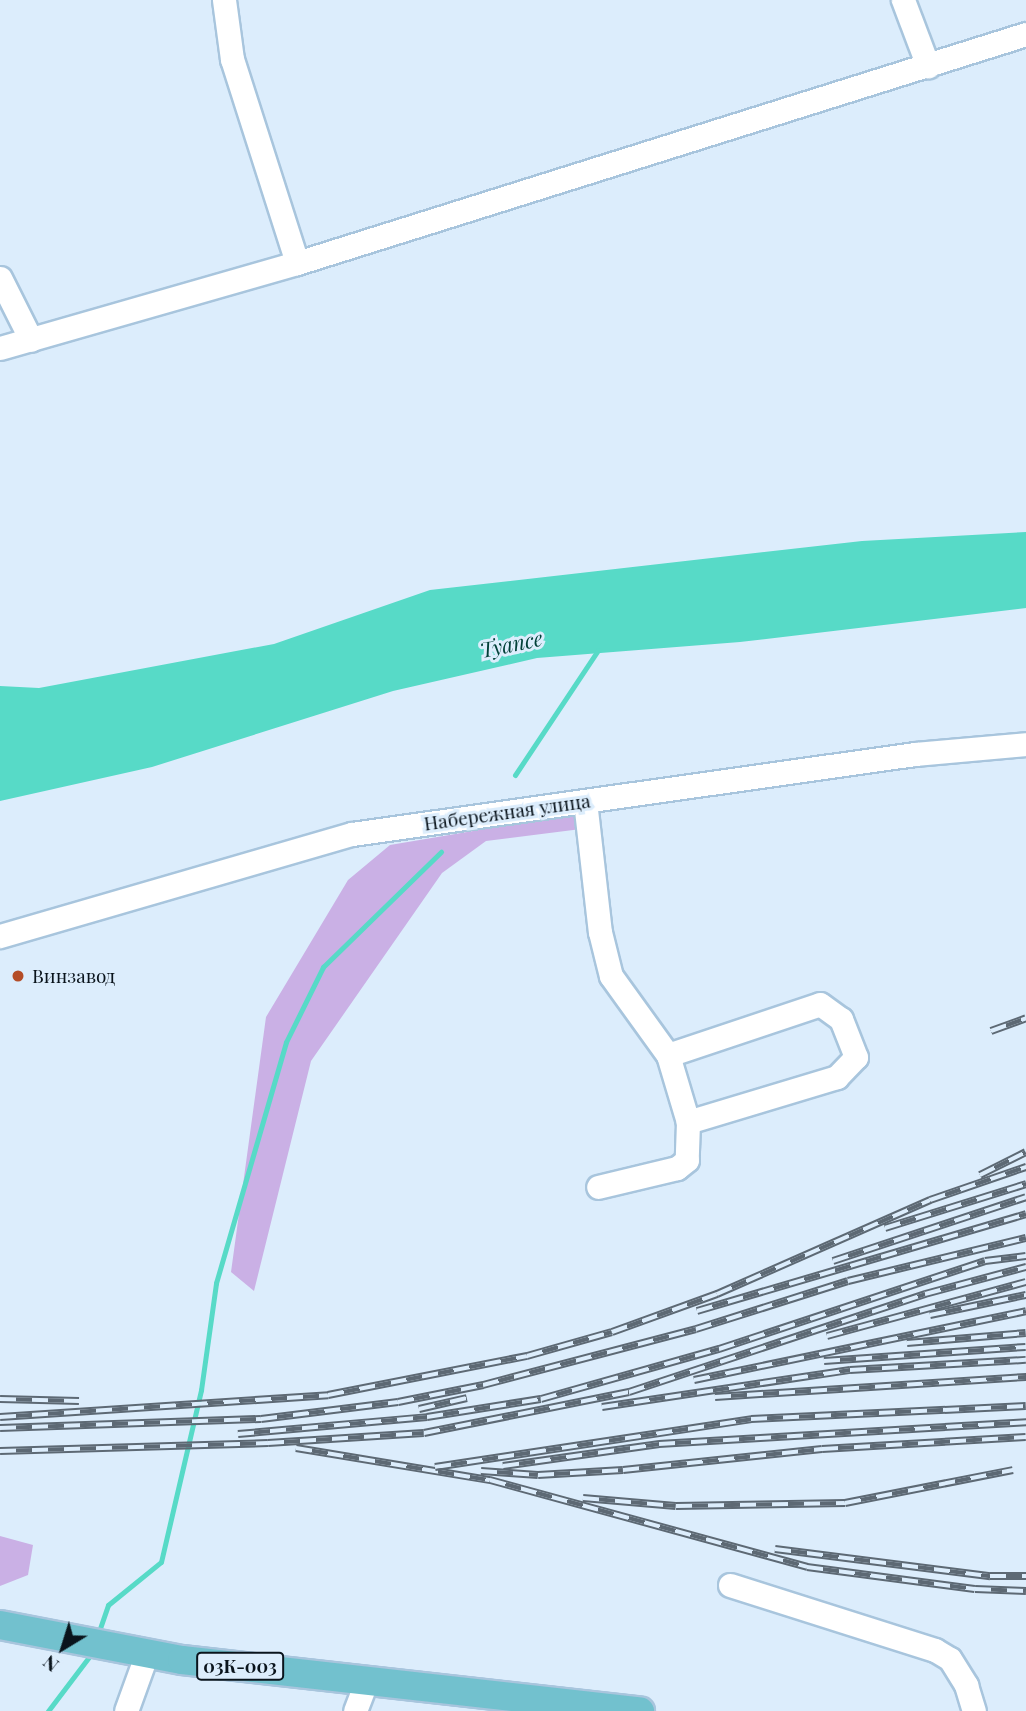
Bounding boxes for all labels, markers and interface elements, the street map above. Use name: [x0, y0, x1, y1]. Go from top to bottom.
water label: Туапсе: [477, 624, 545, 662]
street label: Набережная улица: [422, 789, 592, 835]
place label: Винзавод: [32, 965, 115, 987]
marker: Винзавод: [10, 968, 26, 984]
north arrow: [28, 1613, 98, 1683]
text: N: [37, 1650, 63, 1679]
road number: 03К-003: [194, 1652, 286, 1680]

